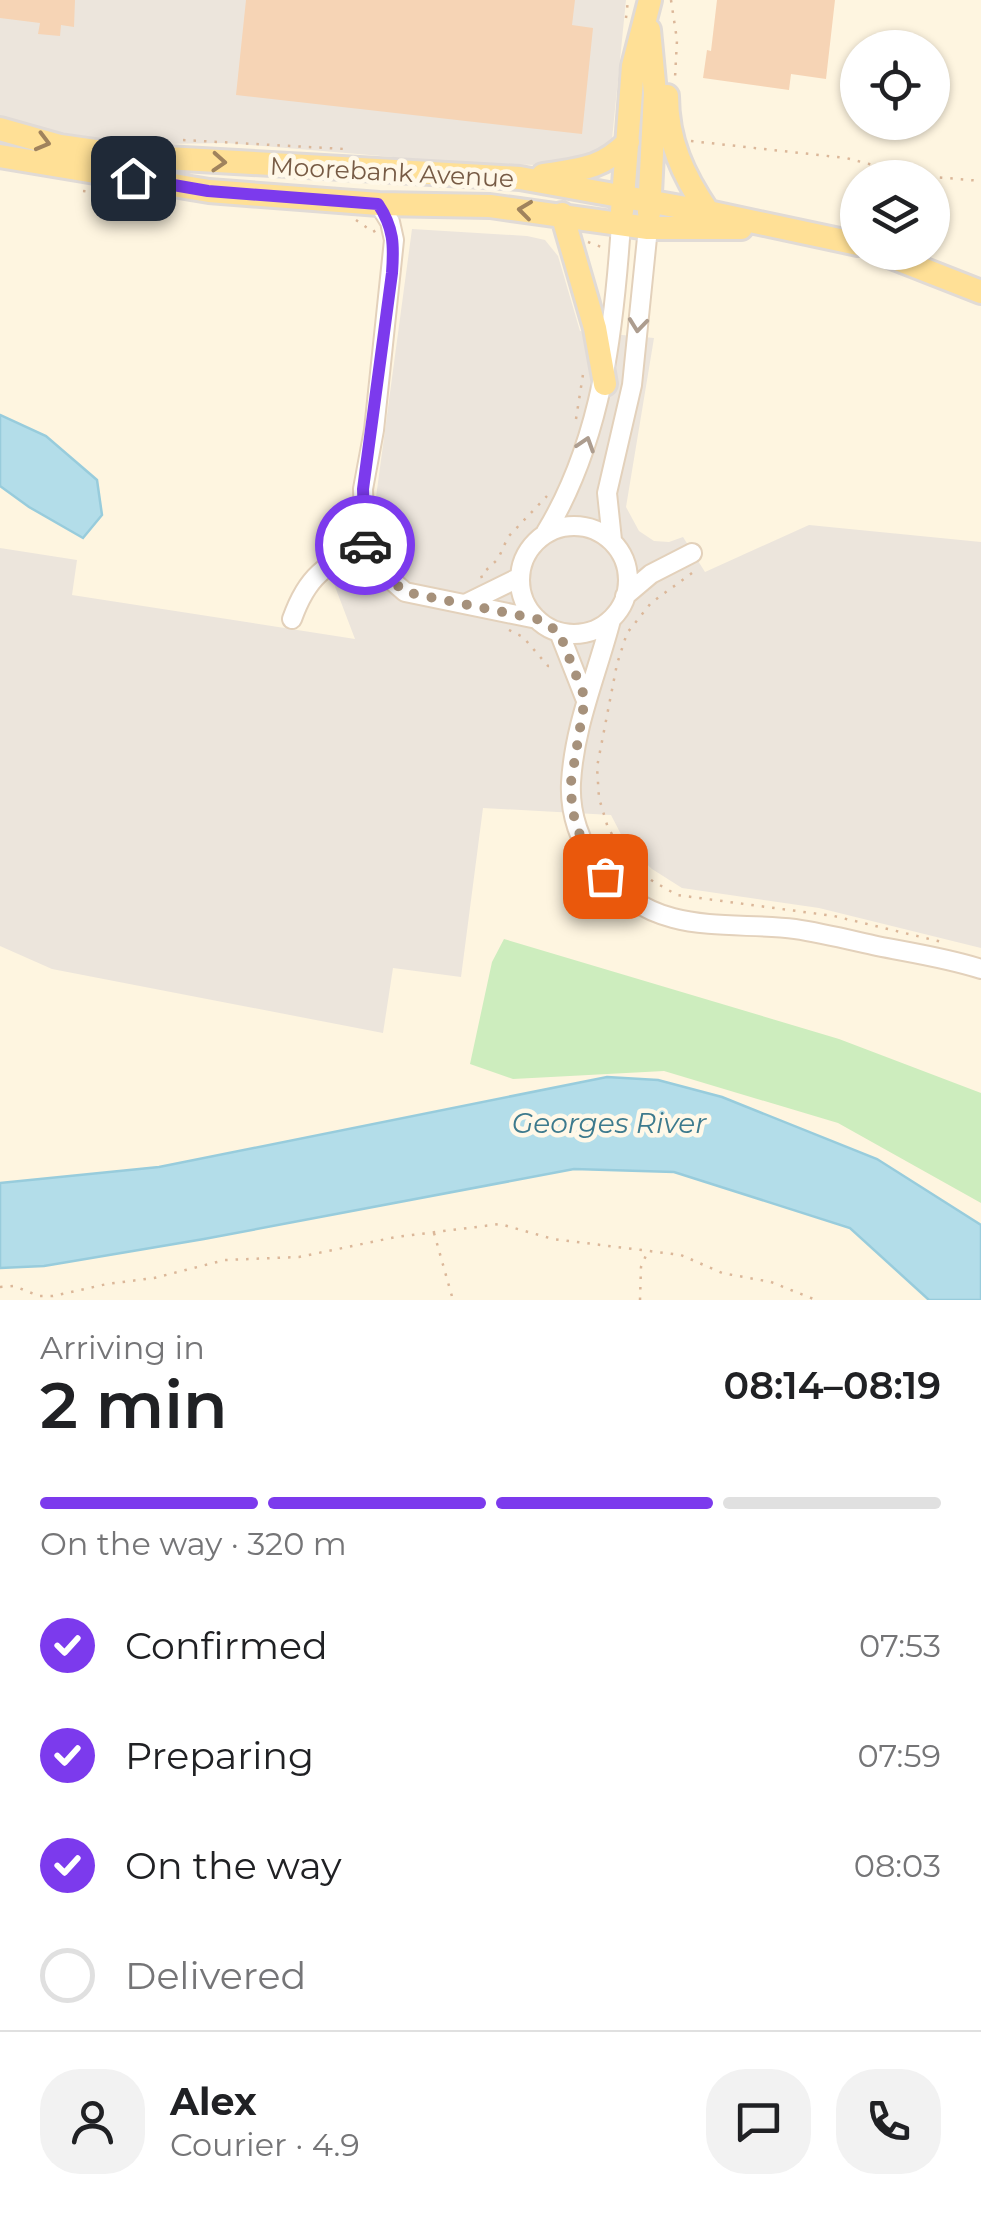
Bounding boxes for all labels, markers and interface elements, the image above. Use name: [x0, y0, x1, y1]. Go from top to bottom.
map controls: [840, 30, 950, 270]
button: locate: [840, 30, 950, 140]
one-way arrow: [34, 130, 51, 151]
pin: [91, 136, 176, 221]
icon: home: [106, 151, 161, 206]
one-way arrow: [211, 151, 227, 173]
street label: Moorebank Avenue: [269, 151, 515, 193]
button: layers: [840, 160, 950, 270]
one-way arrow: [517, 200, 533, 221]
one-way arrow: [627, 318, 649, 334]
one-way arrow: [574, 436, 595, 453]
courier: [315, 495, 415, 595]
icon: car: [338, 518, 393, 573]
pin: [563, 834, 648, 919]
icon: bag: [578, 849, 633, 904]
water label: Georges River: [512, 1106, 707, 1140]
text: Arriving in: [40, 1328, 205, 1367]
text: 08:14–08:19: [724, 1362, 941, 1409]
text: 2 min: [40, 1365, 228, 1444]
text: On the way · 320 m: [40, 1524, 347, 1563]
icon: check: [40, 1618, 95, 1673]
text: Confirmed: [125, 1622, 328, 1669]
text: 07:53: [859, 1626, 941, 1665]
icon: check: [40, 1728, 95, 1783]
text: Preparing: [125, 1732, 314, 1779]
text: 07:59: [857, 1736, 941, 1775]
icon: check: [40, 1838, 95, 1893]
text: On the way: [125, 1842, 342, 1889]
text: 08:03: [854, 1846, 941, 1885]
text: Delivered: [125, 1952, 306, 1999]
button: person: [40, 2069, 145, 2174]
button: chat: [706, 2069, 811, 2174]
button: phone: [836, 2069, 941, 2174]
text: Alex: [170, 2078, 257, 2125]
text: Courier · 4.9: [170, 2125, 360, 2164]

